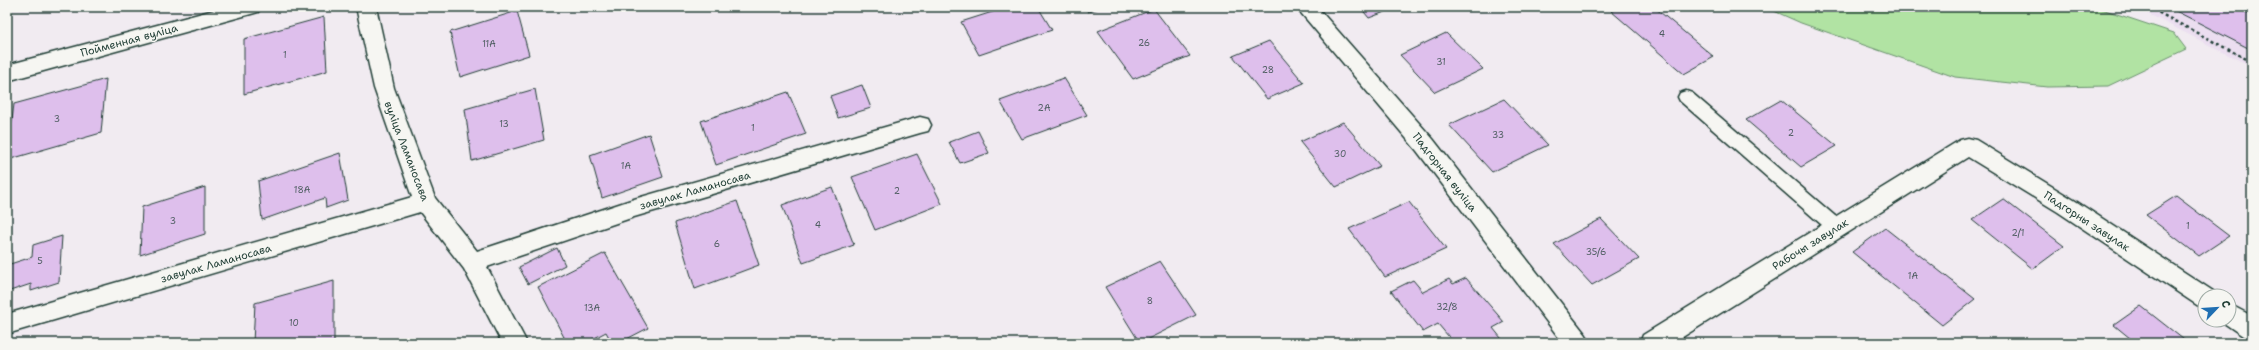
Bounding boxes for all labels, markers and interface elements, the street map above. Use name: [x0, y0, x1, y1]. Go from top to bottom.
street label: Пойменная вуліца: [79, 20, 180, 61]
house number: 4: [1659, 28, 1665, 40]
house number: 26: [1138, 37, 1150, 49]
house number: 11А: [482, 38, 496, 50]
house number: 1: [283, 49, 287, 61]
house number: 31: [1436, 56, 1446, 68]
house number: 28: [1262, 64, 1274, 76]
street label: вуліца Ламаносава: [381, 99, 433, 204]
house number: 2А: [1038, 102, 1051, 114]
house number: 3: [54, 113, 60, 125]
house number: 13: [499, 118, 509, 130]
house number: 1: [751, 122, 755, 134]
house number: 2: [1788, 127, 1794, 139]
house number: 33: [1492, 129, 1504, 141]
street label: Падгорная вуліца: [1409, 130, 1480, 215]
house number: 30: [1334, 148, 1346, 160]
house number: 1А: [621, 160, 632, 172]
street label: завулак Ламаносава: [638, 167, 752, 213]
house number: 18А: [294, 184, 311, 196]
house number: 2: [894, 185, 900, 197]
street label: Падгорны завулак: [2041, 188, 2133, 255]
house number: 3: [170, 215, 176, 227]
street label: Рабочы завулак: [1769, 215, 1851, 274]
house number: 4: [815, 219, 821, 231]
house number: 1: [2186, 220, 2190, 232]
house number: 2/1: [2011, 227, 2025, 239]
house number: 6: [714, 238, 720, 250]
street label: завулак Ламаносава: [159, 240, 273, 286]
house number: 35/6: [1586, 246, 1606, 258]
house number: 5: [37, 255, 43, 267]
house number: 1А: [1908, 270, 1919, 282]
north arrow: [2197, 288, 2237, 328]
house number: 8: [1147, 295, 1153, 307]
text: С: [2217, 298, 2234, 310]
house number: 32/8: [1436, 301, 1458, 313]
house number: 13А: [584, 302, 601, 314]
house number: 10: [289, 317, 299, 329]

